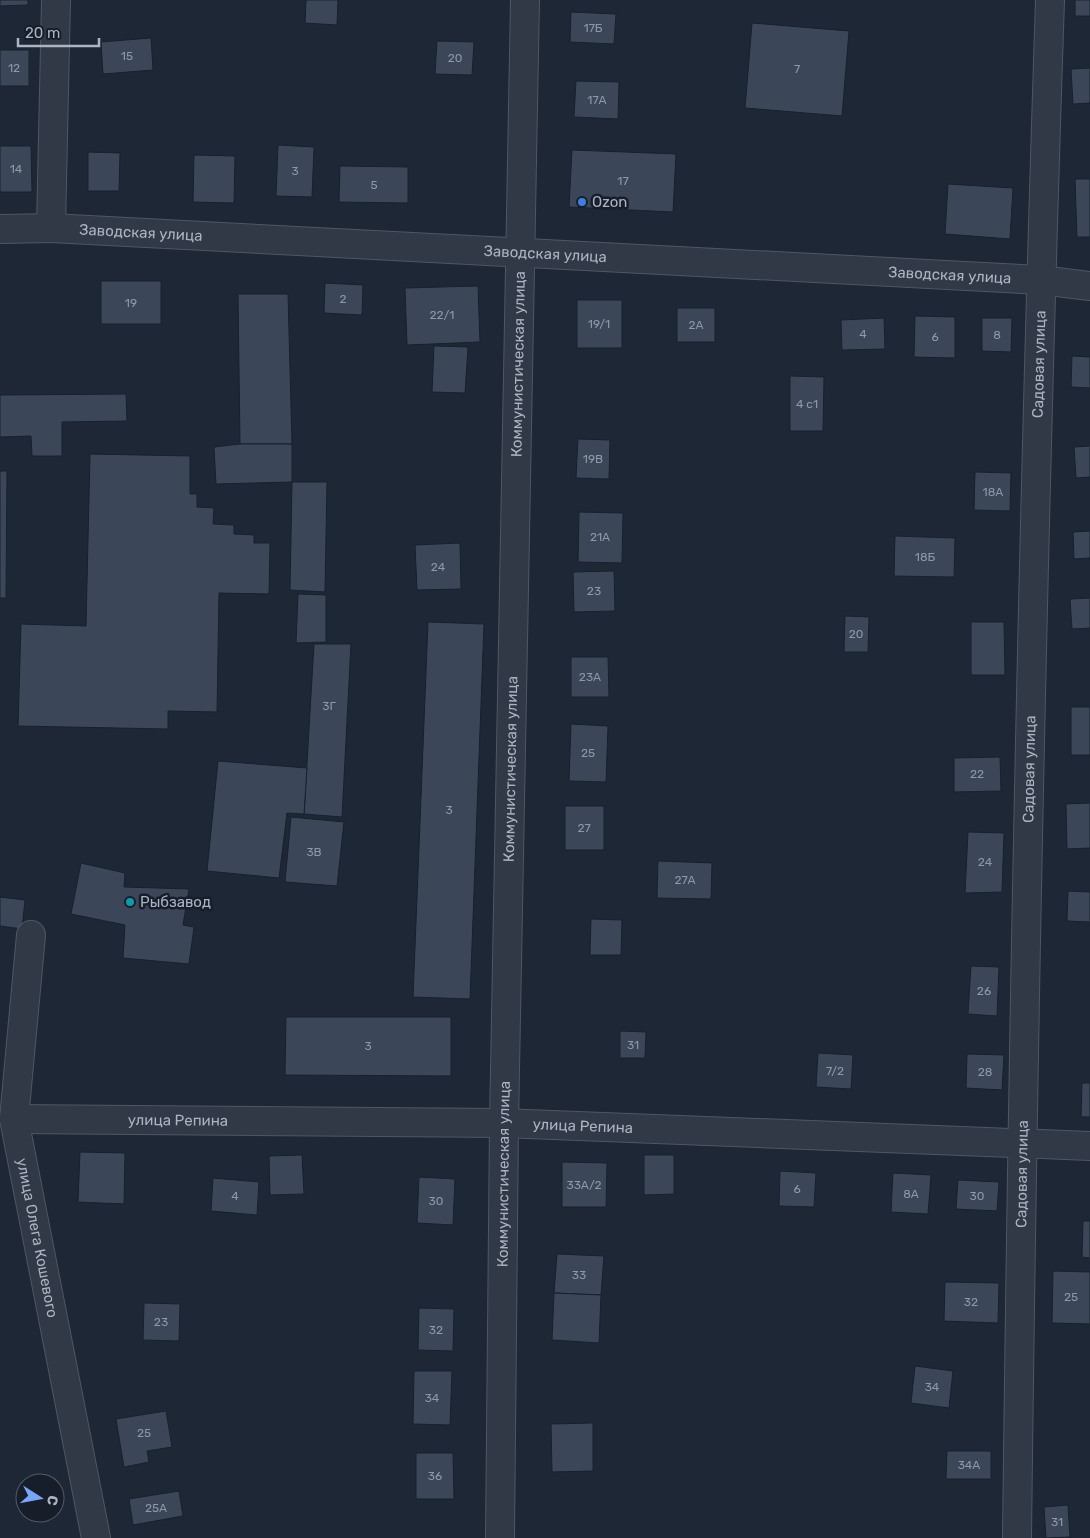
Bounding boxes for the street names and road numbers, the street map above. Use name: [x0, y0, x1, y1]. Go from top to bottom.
street label: Заводская улица: [79, 220, 203, 245]
street label: Заводская улица: [483, 242, 607, 266]
street label: Заводская улица: [888, 263, 1012, 287]
street label: Коммунистическая улица: [507, 271, 529, 457]
street label: Садовая улица: [1029, 310, 1050, 418]
street label: Коммунистическая улица: [500, 676, 521, 862]
street label: Садовая улица: [1019, 715, 1040, 823]
street label: Коммунистическая улица: [494, 1081, 514, 1267]
street label: улица Репина: [128, 1111, 228, 1130]
street label: улица Репина: [532, 1115, 633, 1137]
street label: Садовая улица: [1012, 1120, 1032, 1228]
street label: улица Олега Кошевого: [13, 1157, 62, 1319]

